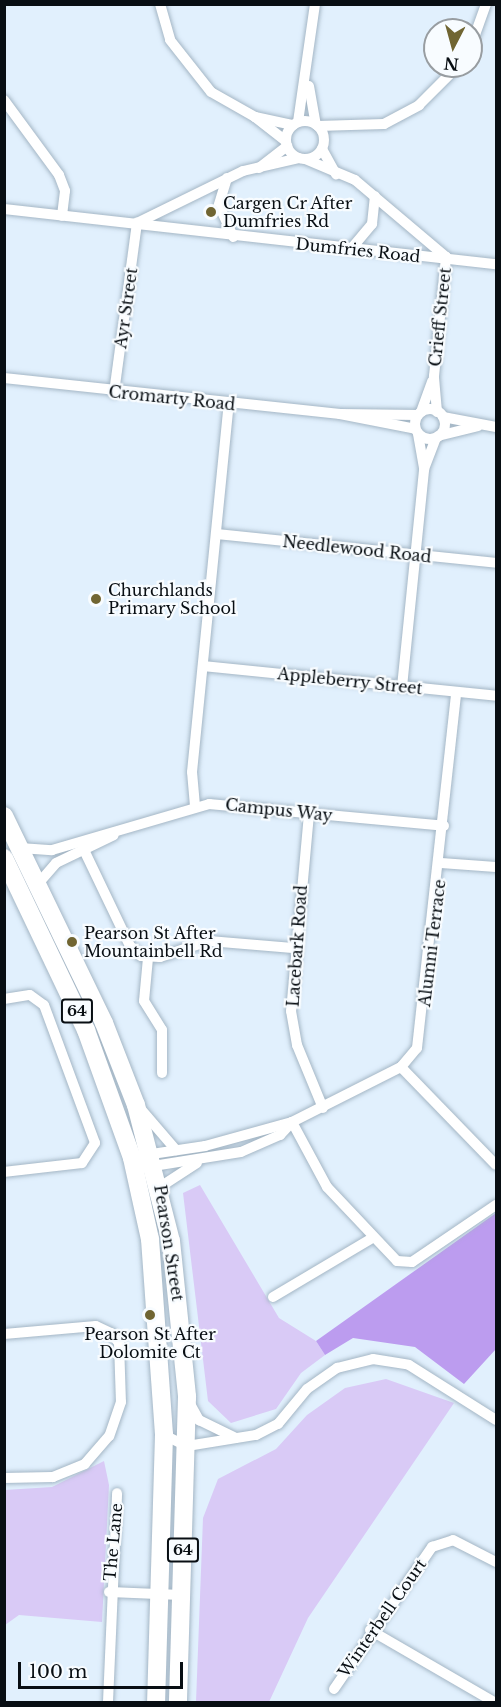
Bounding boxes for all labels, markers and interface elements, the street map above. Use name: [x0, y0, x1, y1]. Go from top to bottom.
north arrow: [423, 18, 483, 78]
text: N: [443, 53, 460, 75]
place label: Cargen Cr After Dumfries Rd: [223, 193, 353, 231]
marker: Cargen Cr After Dumfries Rd: [204, 205, 218, 219]
street label: Dumfries Road: [295, 234, 421, 266]
street label: Ayr Street: [111, 266, 141, 350]
street label: Crieff Street: [425, 267, 455, 367]
street label: Cromarty Road: [107, 382, 237, 414]
street label: Needlewood Road: [282, 532, 432, 566]
place label: Churchlands Primary School: [108, 580, 237, 618]
marker: Churchlands Primary School: [89, 592, 103, 606]
street label: Appleberry Street: [276, 664, 424, 698]
street label: Campus Way: [224, 795, 334, 825]
street label: Alumni Terrace: [415, 878, 449, 1008]
street label: Lacebark Road: [283, 884, 311, 1008]
place label: Pearson St After Mountainbell Rd: [84, 923, 223, 961]
marker: Pearson St After Mountainbell Rd: [65, 935, 79, 949]
road number: 64: [60, 999, 94, 1023]
street label: Pearson Street: [150, 1183, 188, 1303]
marker: Pearson St After Dolomite Ct: [143, 1308, 157, 1322]
place label: Pearson St After Dolomite Ct: [84, 1324, 216, 1362]
street label: The Lane: [100, 1502, 126, 1582]
road number: 64: [166, 1538, 200, 1562]
street label: Winterbell Court: [334, 1555, 430, 1681]
scale bar: [21, 1650, 186, 1688]
text: 100 m: [29, 1661, 87, 1683]

